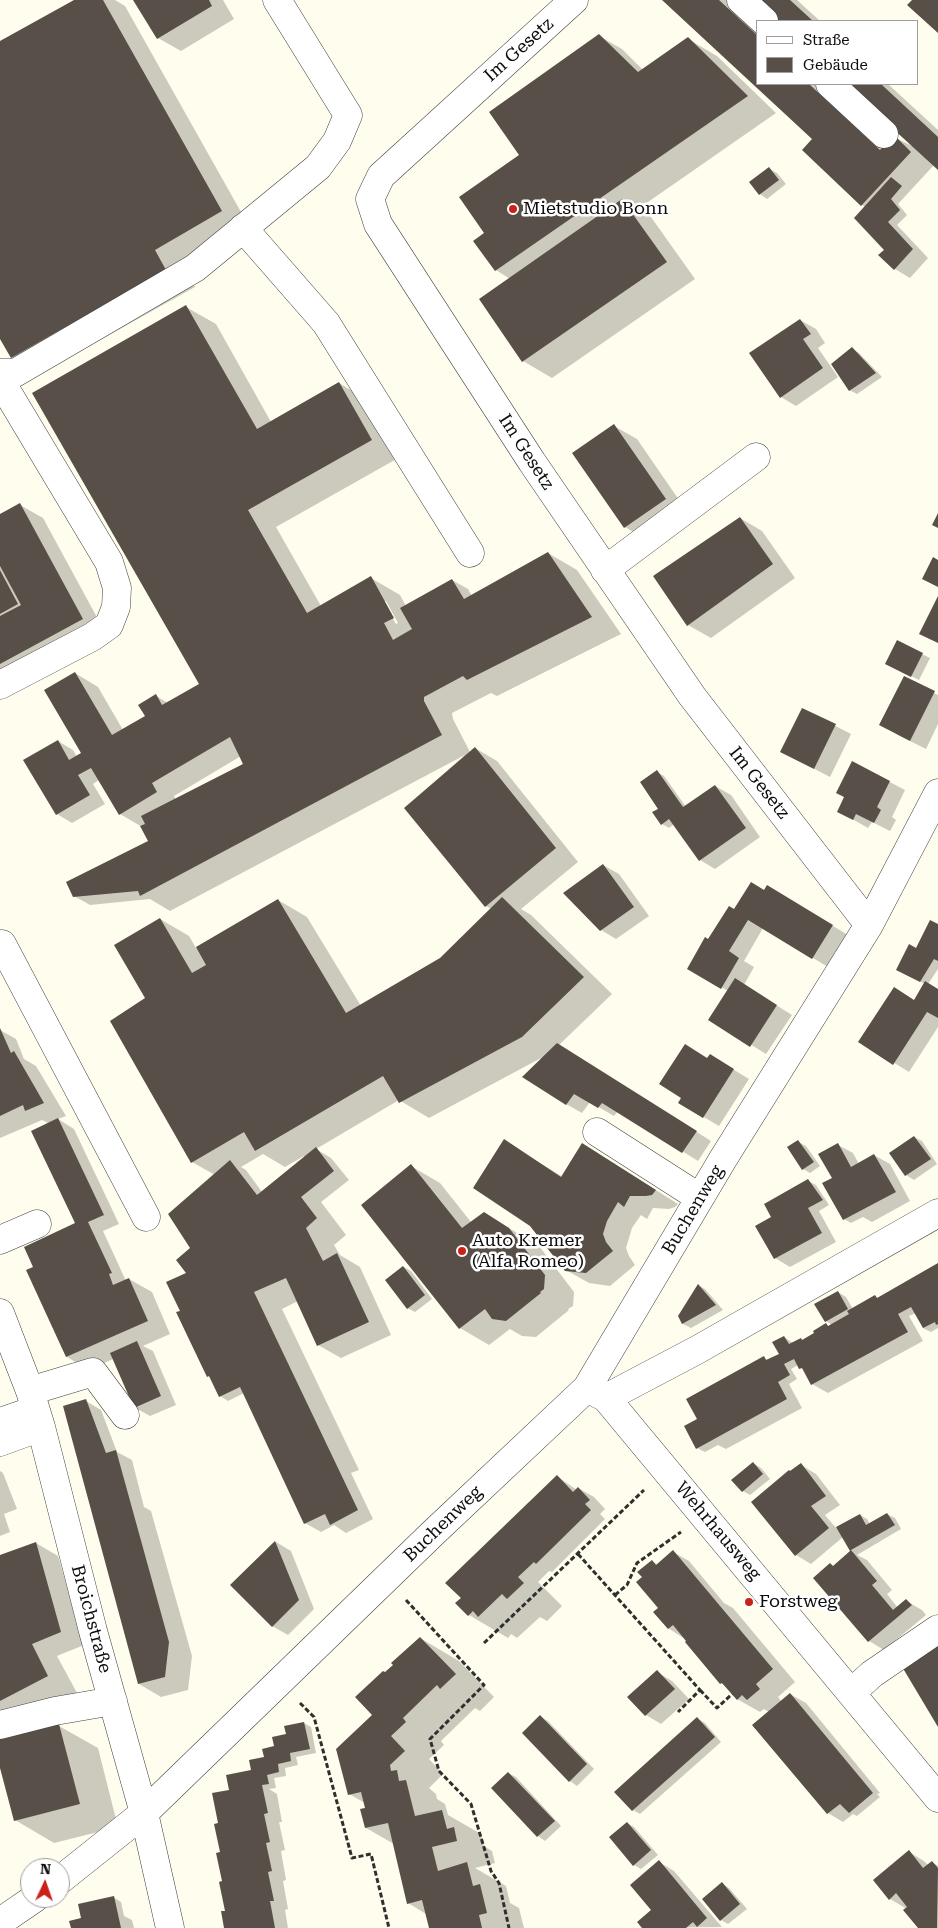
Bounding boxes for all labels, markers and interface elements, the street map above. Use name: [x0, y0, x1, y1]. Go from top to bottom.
street label: Im Gesetz: [480, 13, 558, 87]
legend: [756, 20, 918, 85]
text: Straße: [803, 31, 850, 49]
text: Gebäude: [803, 56, 868, 74]
place label: Mietstudio Bonn: [523, 198, 668, 220]
marker: Mietstudio Bonn: [507, 203, 519, 215]
street label: Im Gesetz: [494, 410, 558, 494]
street label: Im Gesetz: [724, 743, 794, 823]
street label: Buchenweg: [658, 1161, 728, 1259]
place label: Auto Kremer (Alfa Romeo): [472, 1230, 584, 1272]
marker: Auto Kremer (Alfa Romeo): [456, 1245, 468, 1257]
street label: Wehrhausweg: [671, 1477, 765, 1585]
street label: Buchenweg: [399, 1481, 487, 1567]
street label: Broichstraße: [66, 1563, 116, 1675]
place label: Forstweg: [759, 1591, 837, 1613]
marker: Forstweg: [743, 1596, 755, 1608]
north arrow: [20, 1858, 70, 1908]
text: N: [40, 1861, 52, 1877]

